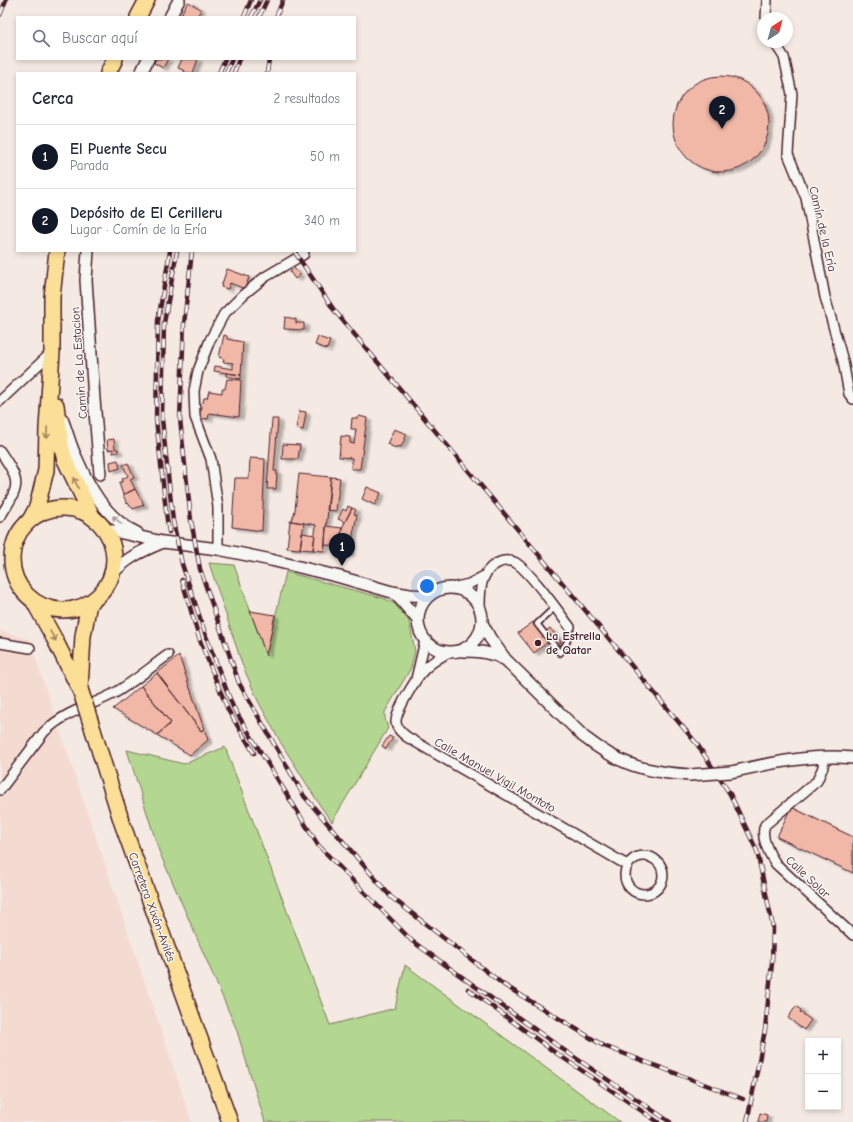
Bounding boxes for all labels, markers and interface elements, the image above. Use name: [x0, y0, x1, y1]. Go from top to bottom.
north arrow: [757, 12, 793, 48]
search box: [16, 16, 356, 60]
icon: search: [30, 27, 52, 49]
text: Buscar aquí: [62, 29, 138, 47]
text: Cerca: [32, 89, 74, 108]
text: 2 resultados: [273, 91, 340, 106]
pin: 2: [709, 96, 735, 129]
text: El Puente Secu: [70, 140, 167, 158]
text: 1: [42, 149, 48, 164]
text: 50 m: [310, 149, 340, 164]
text: Parada: [70, 158, 109, 173]
street label: Camín de la Ería: [806, 185, 840, 273]
text: Depósito de El Cerilleru: [70, 204, 223, 222]
text: 2: [42, 213, 48, 228]
text: 340 m: [304, 213, 340, 228]
text: Lugar · Camín de la Ería: [70, 222, 207, 237]
street label: Camín de La Estacion: [68, 307, 90, 419]
one-way arrow: [43, 426, 50, 439]
one-way arrow: [72, 478, 79, 490]
one-way arrow: [112, 515, 122, 524]
pin: 1: [329, 533, 355, 566]
your location: [417, 576, 437, 596]
place label: La Estrella de Qatar: [546, 629, 601, 657]
one-way arrow: [50, 630, 58, 642]
marker: La Estrella de Qatar: [533, 638, 543, 648]
street label: Calle Manuel Vigil Montoto: [432, 735, 558, 815]
street label: Carretera Xixón-Avilés: [126, 850, 178, 964]
street label: Calle Solar: [783, 853, 833, 901]
map controls: [805, 1038, 841, 1110]
button: +: [805, 1038, 841, 1074]
button: −: [805, 1074, 841, 1110]

